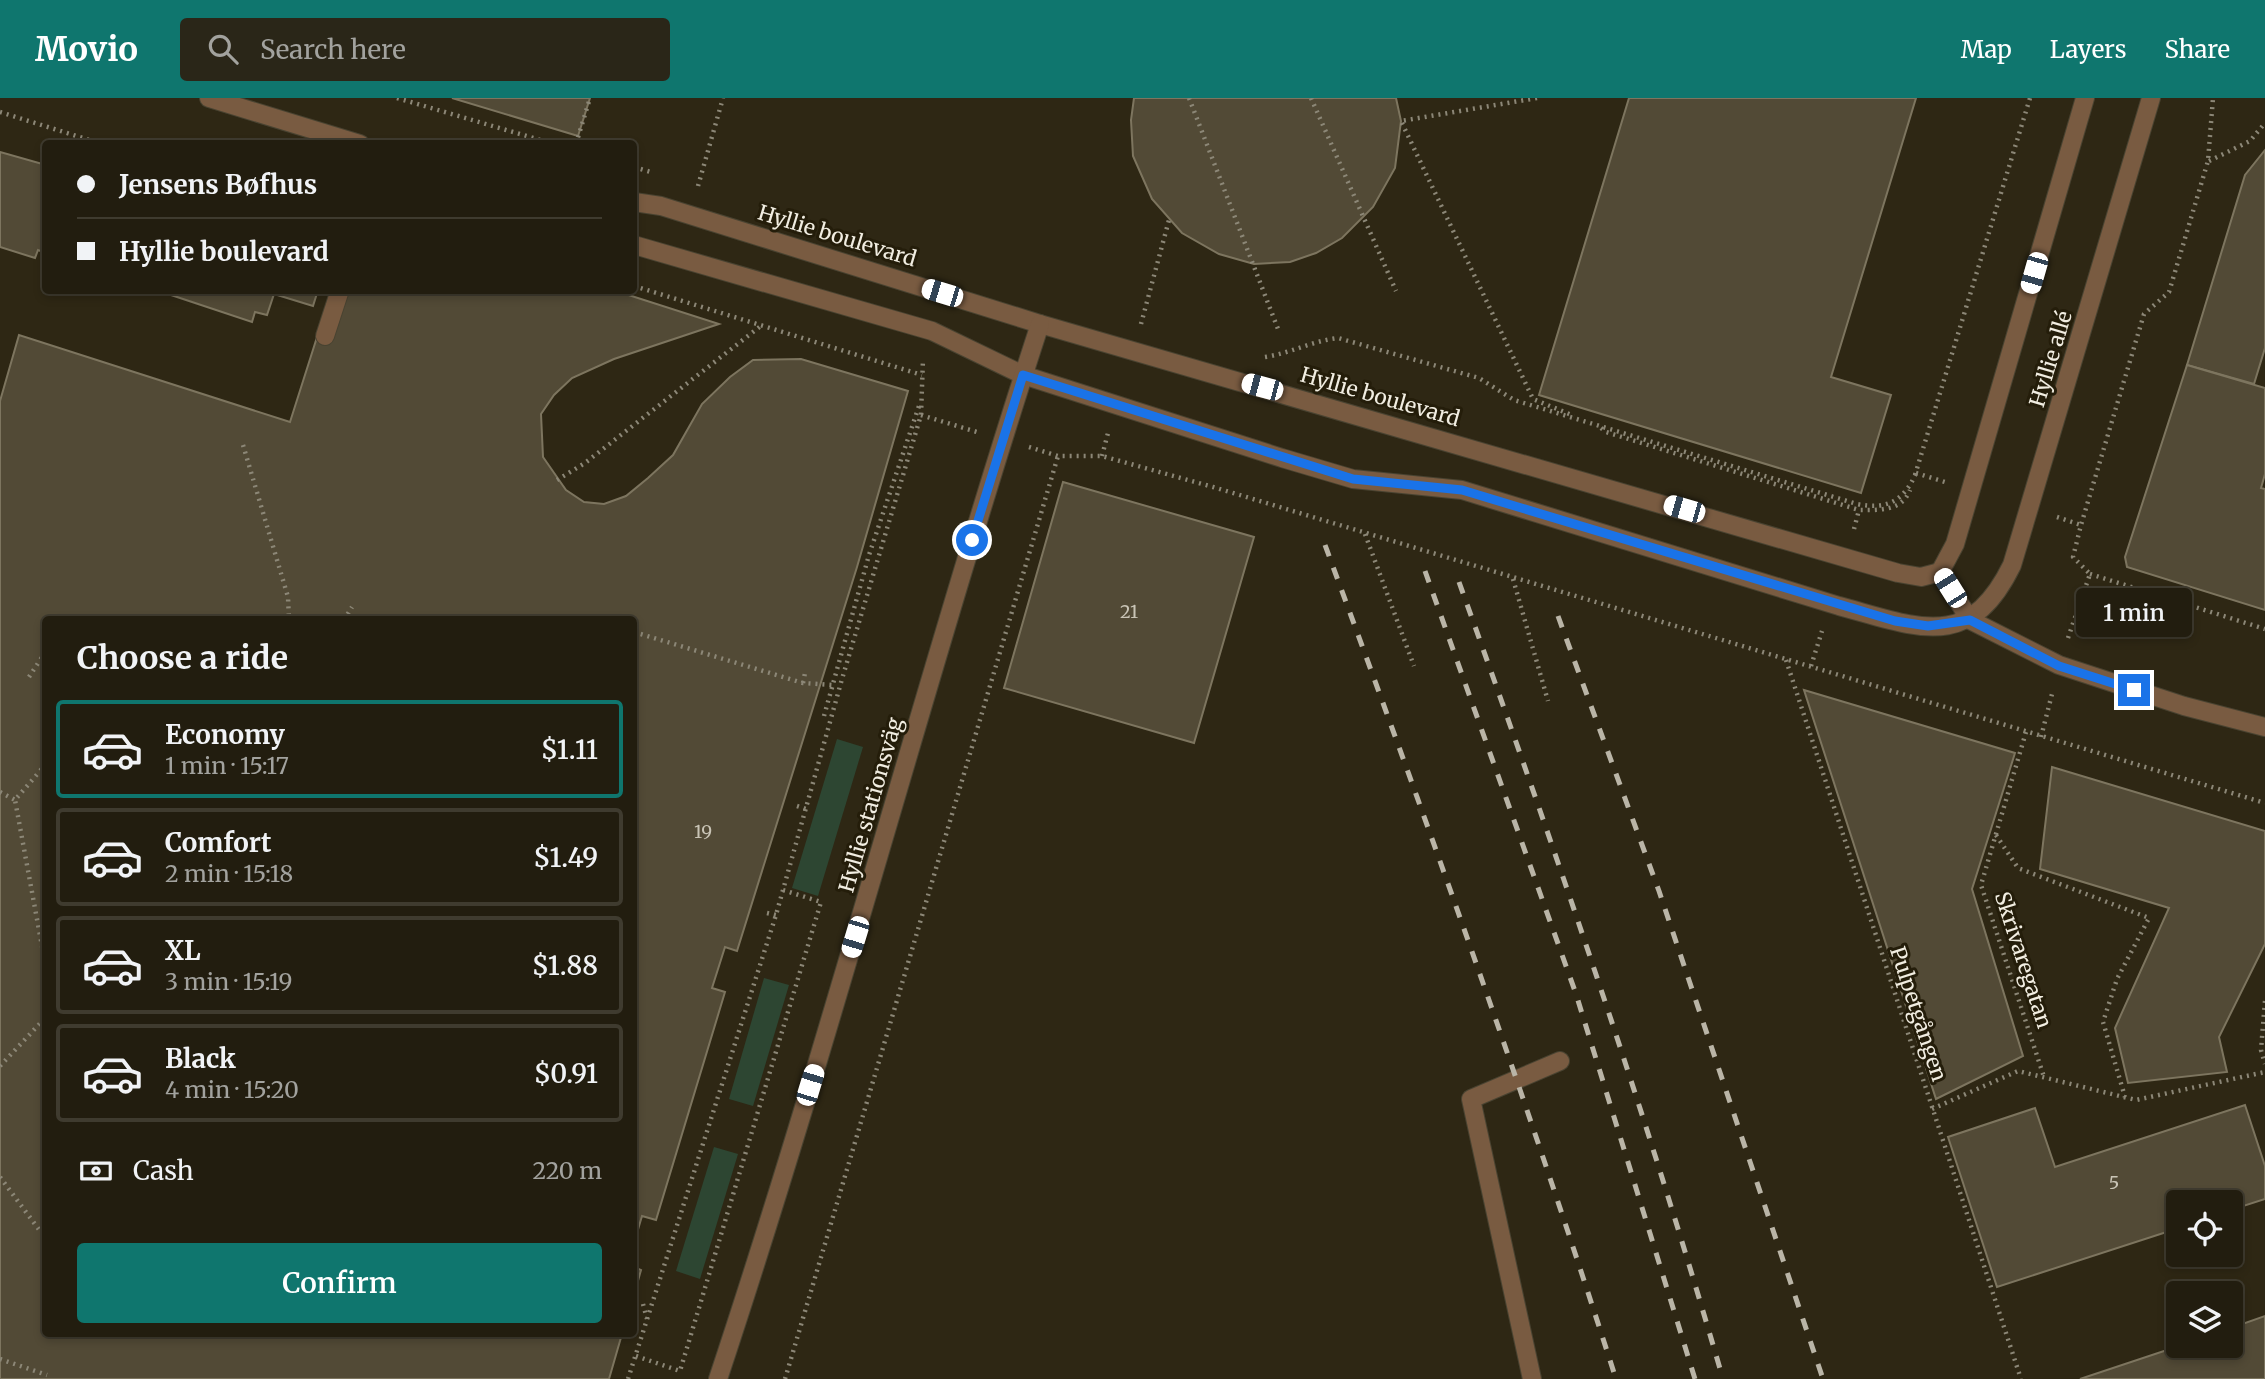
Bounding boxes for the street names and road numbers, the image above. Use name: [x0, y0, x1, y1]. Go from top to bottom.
street label: Hyllie boulevard: [755, 199, 920, 273]
street label: Hyllie allé: [2023, 307, 2078, 410]
street label: Hyllie boulevard: [1297, 361, 1463, 432]
street label: Hyllie stationsväg: [833, 714, 908, 895]
street label: Skrivaregatan: [1989, 888, 2058, 1032]
street label: Pulpetgången: [1884, 943, 1953, 1085]

